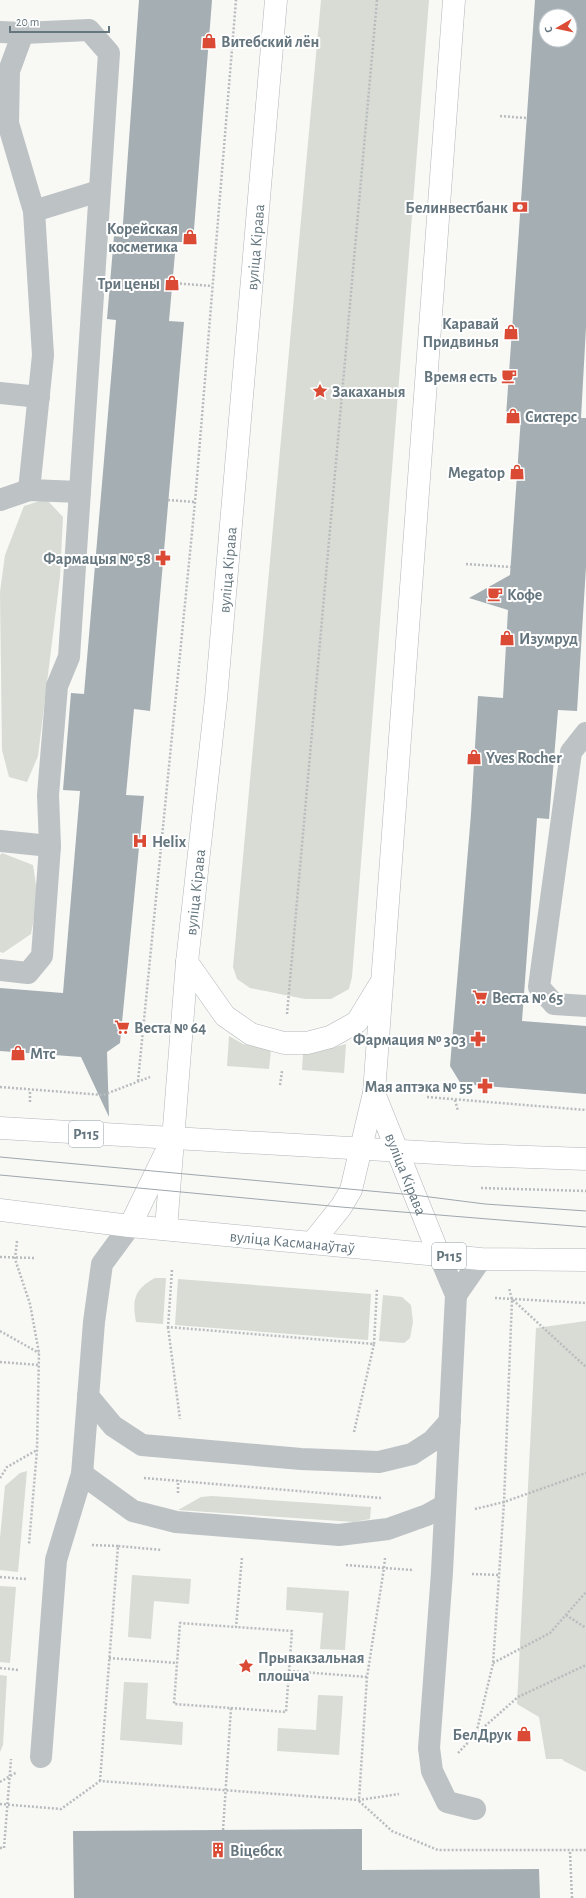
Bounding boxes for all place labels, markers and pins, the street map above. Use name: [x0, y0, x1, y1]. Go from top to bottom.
shop icon: Витебский лён: [200, 32, 218, 50]
place label: Витебский лён: [221, 34, 319, 50]
bank icon: Белинвестбанк: [511, 198, 529, 216]
place label: Белинвестбанк: [405, 200, 508, 216]
place label: Корейская косметика: [107, 221, 178, 255]
shop icon: Корейская косметика: [181, 228, 199, 246]
shop icon: Три цены: [163, 274, 181, 292]
place label: Три цены: [97, 276, 160, 292]
place label: Каравай Придвинья: [422, 316, 499, 350]
shop icon: Каравай Придвинья: [502, 323, 520, 341]
cafe icon: Время есть: [500, 367, 518, 385]
place label: Время есть: [424, 369, 498, 385]
place icon: Закаханыя: [311, 382, 329, 400]
place label: Закаханыя: [332, 384, 405, 400]
shop icon: Систерс: [504, 407, 522, 425]
place label: Систерс: [525, 409, 577, 425]
shop icon: Megatop: [508, 463, 526, 481]
place label: Megatop: [448, 465, 505, 481]
pharmacy icon: Фармацыя № 58: [154, 549, 172, 567]
place label: Фармацыя № 58: [43, 551, 151, 567]
cafe icon: Кофе: [486, 585, 504, 603]
place label: Кофе: [507, 587, 542, 603]
shop icon: Изумруд: [498, 629, 516, 647]
place label: Изумруд: [519, 631, 578, 648]
shop icon: Yves Rocher: [465, 748, 483, 766]
place label: Yves Rocher: [486, 750, 562, 766]
hospital icon: Helix: [131, 832, 149, 850]
place label: Helix: [152, 834, 187, 850]
supermarket icon: Веста № 65: [471, 988, 489, 1006]
place label: Веста № 65: [492, 990, 563, 1006]
supermarket icon: Веста № 64: [113, 1018, 131, 1036]
place label: Веста № 64: [134, 1020, 206, 1036]
pharmacy icon: Фармация № 303: [469, 1030, 487, 1048]
place label: Фармация № 303: [353, 1032, 466, 1048]
shop icon: Мтс: [9, 1044, 27, 1062]
place label: Мтс: [30, 1046, 56, 1062]
pharmacy icon: Мая аптэка № 55: [476, 1077, 494, 1095]
place label: Мая аптэка № 55: [365, 1079, 473, 1095]
place label: Прывакзальная плошча: [258, 1650, 365, 1684]
place icon: Прывакзальная плошча: [237, 1657, 255, 1675]
shop icon: БелДрук: [515, 1725, 533, 1743]
place label: БелДрук: [453, 1727, 512, 1744]
building icon: Віцебск: [209, 1841, 227, 1859]
place label: Віцебск: [230, 1843, 282, 1859]

